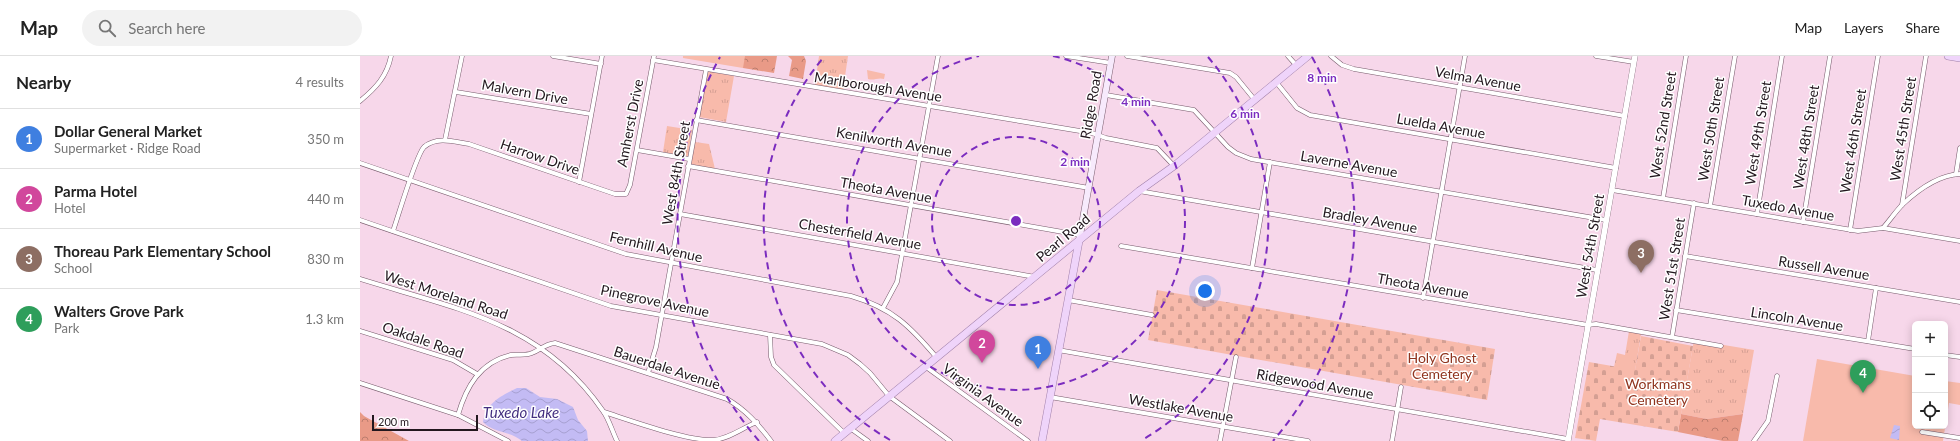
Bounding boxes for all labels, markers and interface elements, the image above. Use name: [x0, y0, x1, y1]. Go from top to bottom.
search box: [82, 10, 362, 46]
text: Map: [20, 16, 58, 39]
icon: search: [96, 17, 118, 39]
text: Search here: [128, 19, 206, 37]
text: Map: [1794, 19, 1822, 36]
text: Layers: [1844, 19, 1884, 36]
text: Share: [1906, 19, 1940, 36]
street label: Velma Avenue: [1434, 63, 1522, 94]
street label: Marlborough Avenue: [813, 68, 943, 105]
street label: Ridge Road: [1076, 69, 1105, 140]
text: 8 min: [1307, 70, 1337, 85]
street label: West 52nd Street: [1646, 70, 1679, 180]
text: Nearby: [16, 72, 71, 93]
text: 4 results: [296, 74, 344, 90]
street label: Malvern Drive: [481, 76, 570, 107]
street label: West 50th Street: [1694, 76, 1727, 182]
street label: West 45th Street: [1886, 76, 1919, 182]
street label: Amherst Drive: [613, 77, 646, 168]
street label: West 49th Street: [1741, 80, 1774, 186]
street label: West 48th Street: [1789, 84, 1822, 190]
street label: West 46th Street: [1836, 88, 1869, 194]
text: 4 min: [1121, 94, 1151, 109]
text: 6 min: [1230, 106, 1260, 121]
street label: Luelda Avenue: [1396, 109, 1487, 142]
street label: West 84th Street: [658, 120, 693, 226]
text: Dollar General Market: [54, 122, 202, 140]
street label: Kenilworth Avenue: [835, 123, 953, 160]
text: 1: [25, 131, 33, 147]
text: 350 m: [307, 131, 344, 147]
street label: Harrow Drive: [498, 135, 582, 178]
text: Supermarket · Ridge Road: [54, 140, 201, 156]
street label: Laverne Avenue: [1299, 147, 1399, 180]
text: 2 min: [1060, 154, 1090, 169]
street label: Theota Avenue: [839, 173, 933, 206]
text: Parma Hotel: [54, 182, 137, 200]
text: 2: [25, 191, 33, 207]
text: 440 m: [307, 191, 344, 207]
street label: Tuxedo Avenue: [1740, 191, 1836, 224]
street label: West 54th Street: [1572, 193, 1607, 299]
text: Hotel: [54, 200, 86, 216]
street label: Bradley Avenue: [1322, 203, 1419, 236]
street label: Pearl Road: [1032, 210, 1093, 265]
street label: Chesterfield Avenue: [797, 214, 923, 253]
centre of rings: [1009, 214, 1023, 228]
street label: West 51st Street: [1655, 216, 1688, 321]
street label: Fernhill Avenue: [608, 228, 704, 265]
pin: 3: [1628, 240, 1654, 273]
text: Thoreau Park Elementary School: [54, 242, 271, 260]
text: 3: [25, 251, 33, 267]
text: 830 m: [307, 251, 344, 267]
street label: Russell Avenue: [1777, 252, 1871, 283]
text: School: [54, 260, 92, 276]
street label: West Moreland Road: [382, 266, 510, 323]
street label: Theota Avenue: [1376, 269, 1470, 302]
street label: Pinegrove Avenue: [599, 281, 711, 320]
your location: [1195, 281, 1215, 301]
text: Walters Grove Park: [54, 302, 184, 320]
street label: Lincoln Avenue: [1750, 303, 1845, 334]
text: 4: [25, 311, 33, 327]
text: 1.3 km: [305, 311, 344, 327]
street label: Oakdale Road: [380, 318, 466, 361]
text: Park: [54, 320, 79, 336]
map controls: [1912, 321, 1948, 429]
button: +: [1912, 321, 1948, 357]
pin: 2: [969, 330, 995, 363]
pin: 1: [1025, 336, 1051, 369]
street label: Bauerdale Avenue: [612, 342, 723, 393]
park label: Holy Ghost Cemetery: [1407, 349, 1477, 382]
button: −: [1912, 357, 1948, 393]
street label: Virginia Avenue: [939, 360, 1027, 430]
pin: 4: [1850, 360, 1876, 393]
street label: Ridgewood Avenue: [1255, 365, 1375, 402]
park label: Workmans Cemetery: [1625, 375, 1691, 408]
street label: Westlake Avenue: [1127, 390, 1235, 425]
button: locate: [1912, 393, 1948, 429]
water label: Tuxedo Lake: [483, 403, 559, 421]
scale bar: [372, 413, 478, 432]
text: 200 m: [378, 415, 409, 428]

